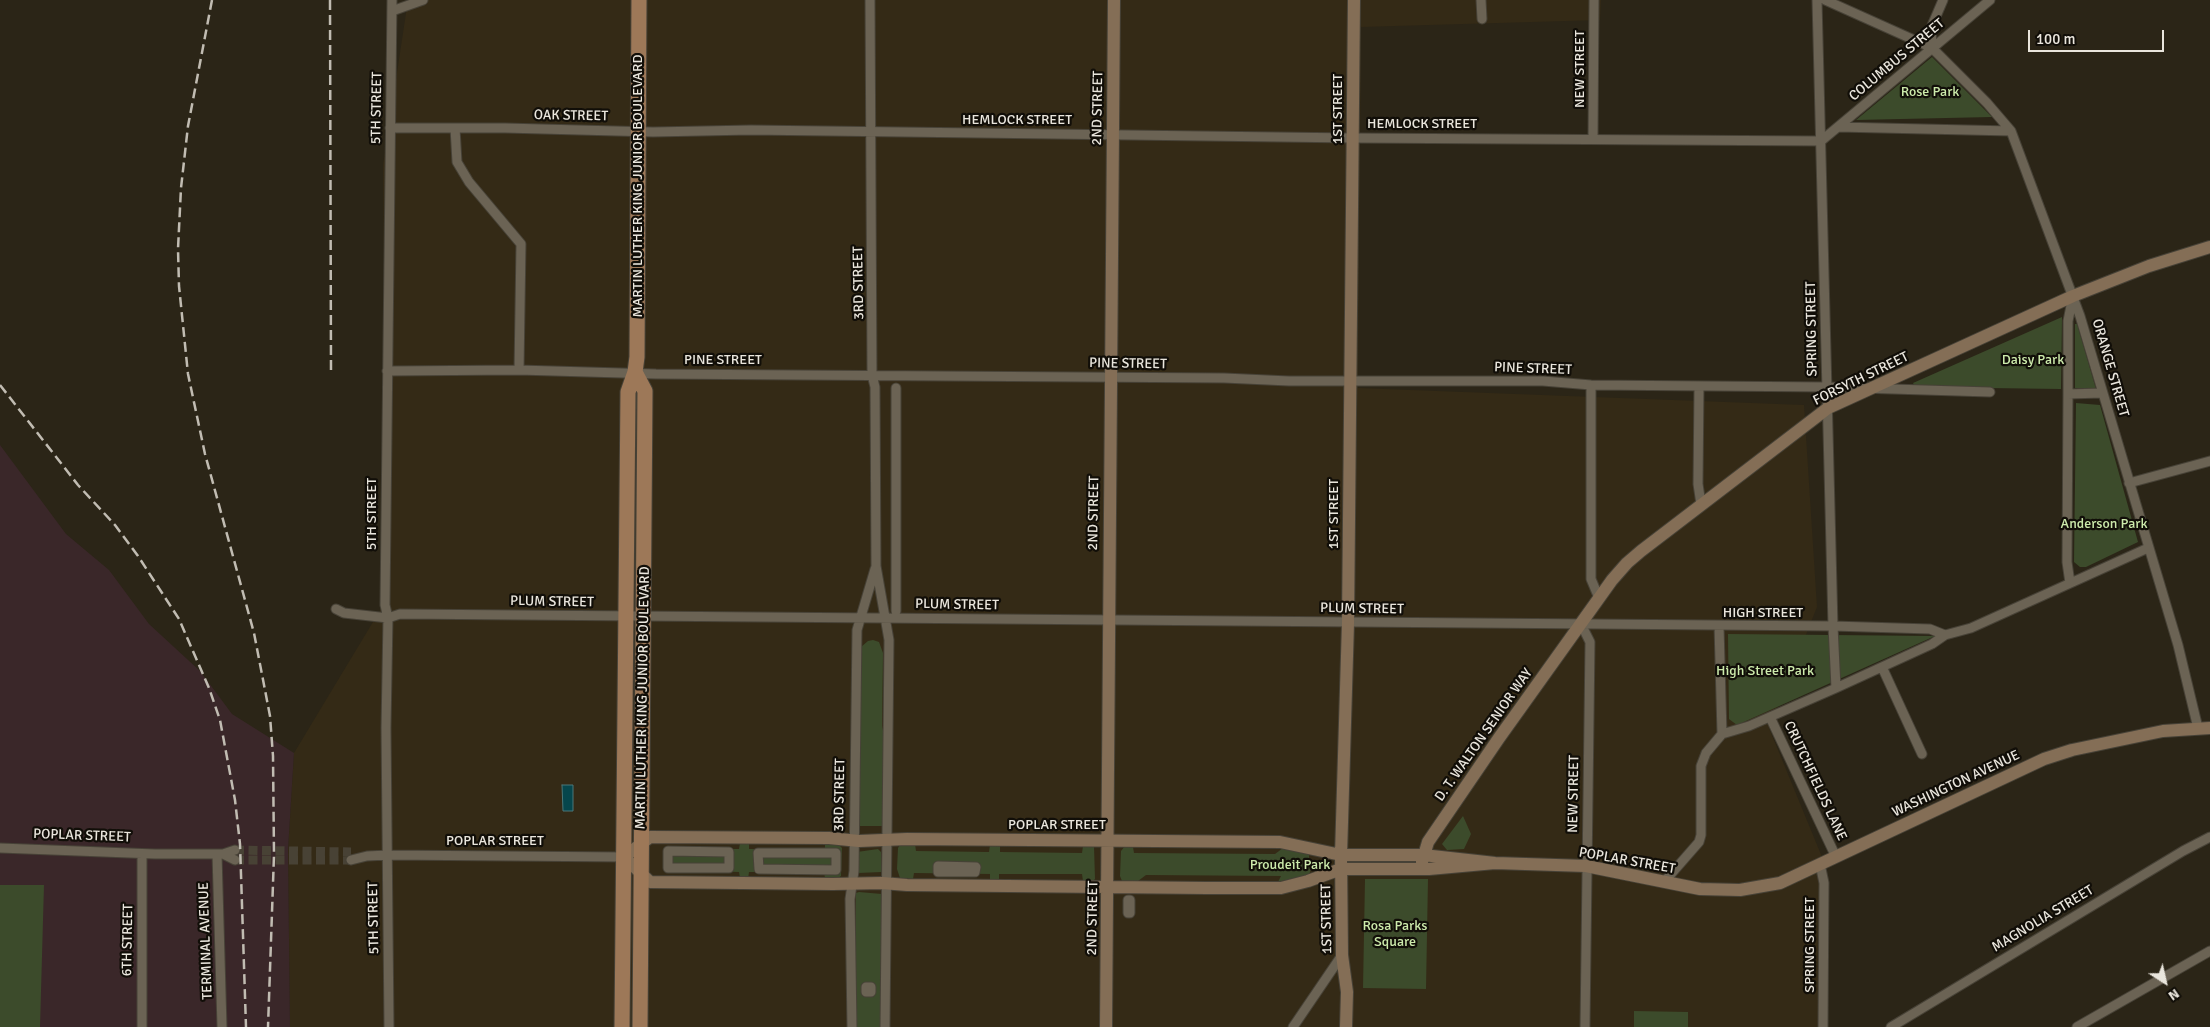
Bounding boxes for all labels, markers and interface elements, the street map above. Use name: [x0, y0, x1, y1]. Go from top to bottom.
street label: COLUMBUS STREET: [1846, 15, 1948, 105]
scale bar: [2030, 20, 2166, 52]
street label: NEW STREET: [1572, 30, 1588, 108]
text: 100 m: [2036, 30, 2076, 48]
street label: MARTIN LUTHER KING JUNIOR BOULEVARD: [630, 54, 646, 318]
street label: 2ND STREET: [1089, 71, 1107, 145]
street label: 5TH STREET: [368, 72, 386, 144]
street label: 1ST STREET: [1330, 74, 1346, 144]
park label: Rose Park: [1901, 84, 1959, 100]
street label: OAK STREET: [534, 107, 608, 125]
street label: HEMLOCK STREET: [962, 112, 1072, 128]
street label: HEMLOCK STREET: [1367, 116, 1477, 132]
street label: 3RD STREET: [850, 246, 868, 320]
street label: SPRING STREET: [1803, 281, 1821, 377]
street label: ORANGE STREET: [2088, 317, 2132, 419]
street label: FORSYTH STREET: [1810, 349, 1912, 409]
street label: PINE STREET: [684, 352, 762, 368]
park label: Daisy Park: [2002, 352, 2064, 368]
street label: PINE STREET: [1089, 355, 1167, 373]
street label: PINE STREET: [1494, 359, 1572, 379]
street label: 2ND STREET: [1085, 476, 1103, 550]
street label: 5TH STREET: [364, 478, 380, 550]
street label: 1ST STREET: [1326, 479, 1342, 549]
park label: Anderson Park: [2061, 516, 2147, 532]
street label: MARTIN LUTHER KING JUNIOR BOULEVARD: [632, 566, 654, 830]
street label: PLUM STREET: [510, 593, 594, 611]
street label: PLUM STREET: [915, 596, 999, 614]
street label: PLUM STREET: [1320, 600, 1404, 618]
street label: HIGH STREET: [1723, 605, 1803, 621]
park label: High Street Park: [1716, 663, 1814, 679]
street label: D. T. WALTON SENIOR WAY: [1432, 665, 1536, 805]
street label: CRUTCHFIELDS LANE: [1780, 719, 1850, 843]
street label: WASHINGTON AVENUE: [1890, 747, 2022, 821]
street label: NEW STREET: [1565, 755, 1583, 833]
street label: 3RD STREET: [831, 758, 849, 832]
street label: POPLAR STREET: [1008, 817, 1106, 833]
street label: POPLAR STREET: [33, 826, 131, 846]
street label: POPLAR STREET: [446, 833, 544, 849]
street label: POPLAR STREET: [1577, 844, 1677, 878]
park label: Proudeit Park: [1250, 857, 1330, 873]
street label: 2ND STREET: [1084, 881, 1102, 955]
street label: TERMINAL AVENUE: [196, 882, 216, 1000]
street label: 5TH STREET: [365, 882, 383, 954]
street label: MAGNOLIA STREET: [1989, 882, 2097, 956]
street label: 1ST STREET: [1318, 884, 1336, 954]
street label: SPRING STREET: [1802, 897, 1818, 993]
street label: 6TH STREET: [119, 904, 137, 976]
park label: Rosa Parks Square: [1363, 918, 1427, 950]
north arrow: [2140, 957, 2190, 1007]
text: N: [2165, 985, 2183, 1004]

